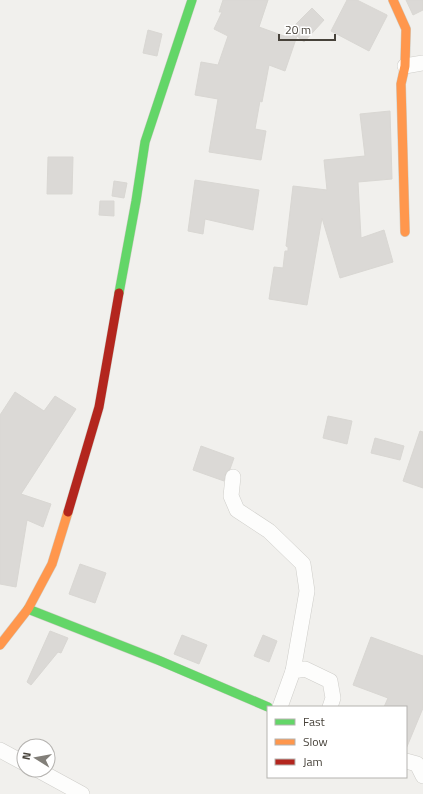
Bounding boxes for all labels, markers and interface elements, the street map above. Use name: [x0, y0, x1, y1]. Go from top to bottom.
scale bar: [279, 16, 335, 42]
text: 20 m: [285, 20, 311, 39]
legend: [267, 706, 407, 778]
text: Fast: [303, 712, 326, 731]
text: Slow: [303, 732, 328, 751]
north arrow: [16, 738, 56, 778]
text: N: [18, 751, 35, 761]
text: Jam: [303, 752, 323, 771]

